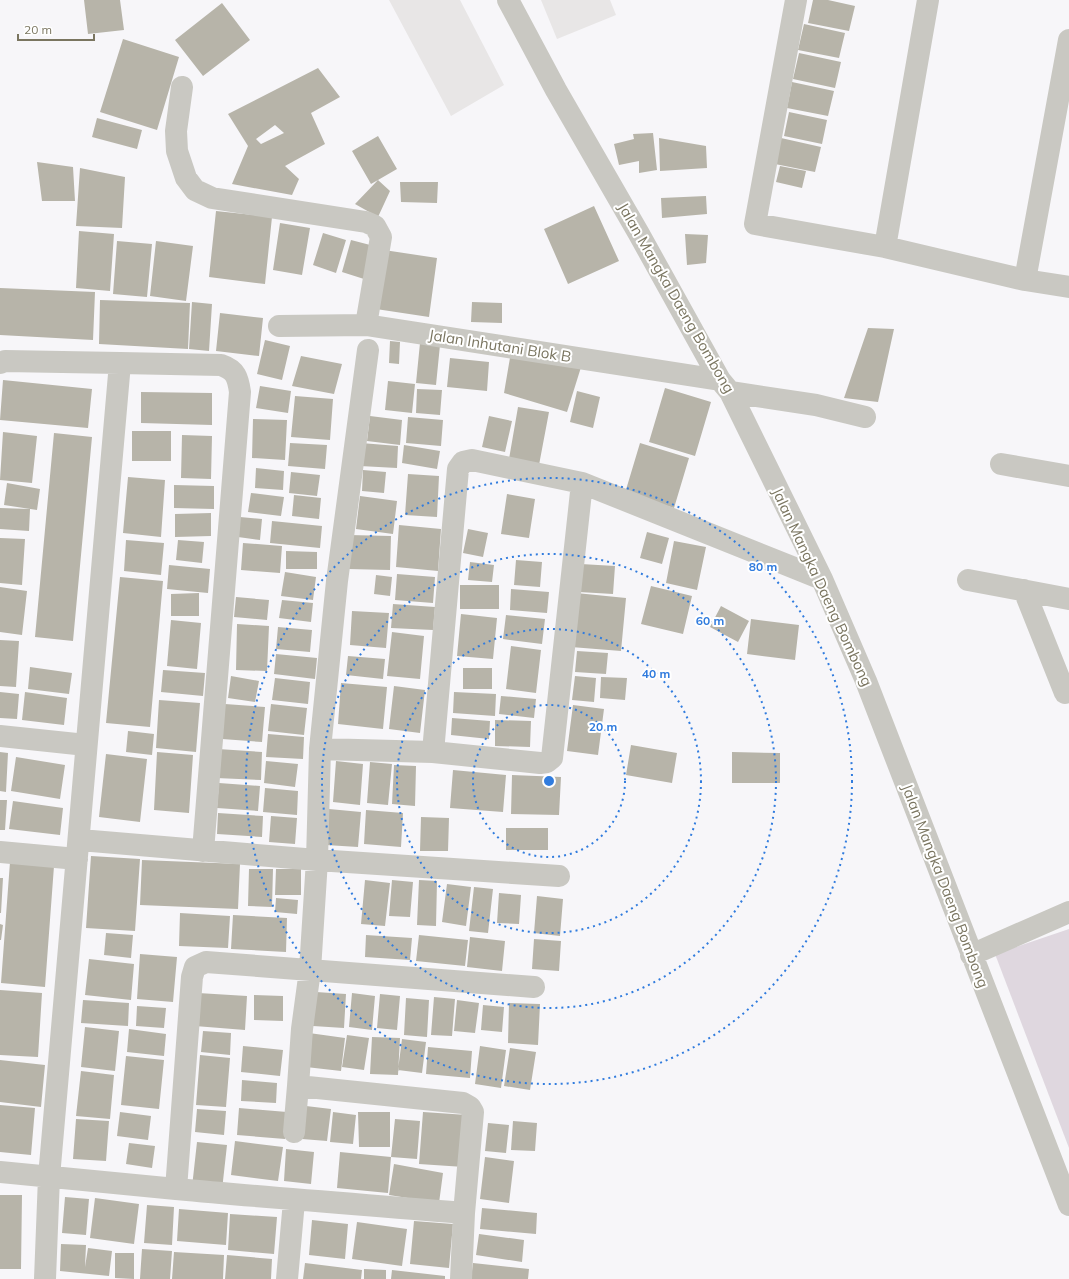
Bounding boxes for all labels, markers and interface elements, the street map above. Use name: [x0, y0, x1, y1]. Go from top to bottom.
scale bar: [18, 16, 94, 42]
text: 20 m: [24, 22, 52, 37]
street label: Jalan Mangka Daeng Bombong: [614, 199, 739, 396]
street label: Jalan Inhutani Blok B: [427, 325, 573, 366]
street label: Jalan Mangka Daeng Bombong: [768, 484, 877, 689]
text: 80 m: [749, 559, 777, 574]
text: 60 m: [696, 613, 724, 628]
text: 40 m: [642, 666, 670, 681]
text: 20 m: [589, 719, 617, 734]
centre of rings: [542, 774, 556, 788]
street label: Jalan Mangka Daeng Bombong: [898, 781, 993, 990]

